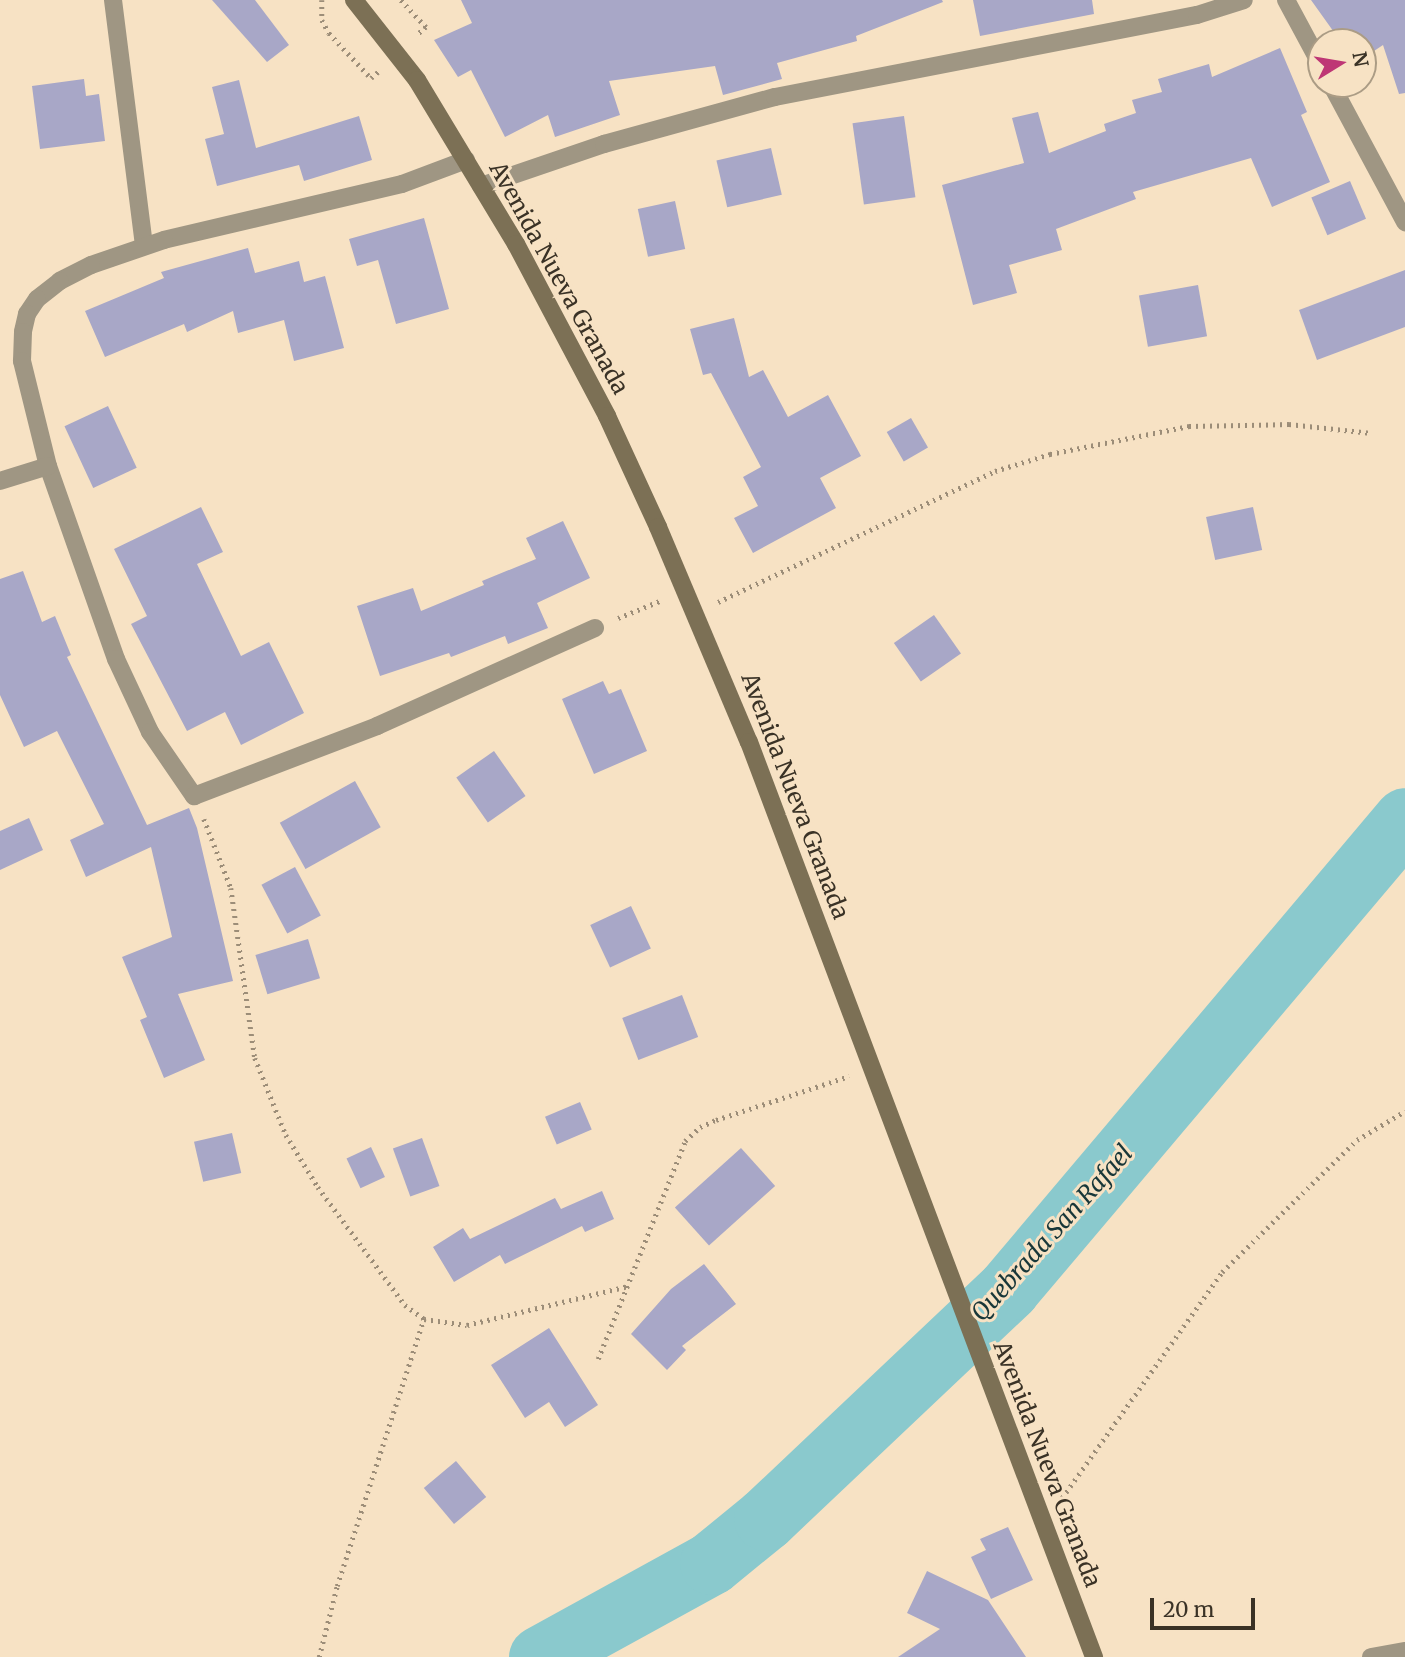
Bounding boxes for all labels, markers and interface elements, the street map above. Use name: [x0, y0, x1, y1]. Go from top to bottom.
north arrow: [1307, 28, 1377, 98]
text: N: [1347, 50, 1374, 69]
street label: Avenida Nueva Granada: [484, 157, 634, 399]
street label: Avenida Nueva Granada: [735, 669, 855, 923]
water label: Quebrada San Rafael: [965, 1139, 1139, 1327]
street label: Avenida Nueva Granada: [987, 1337, 1107, 1591]
scale bar: [1153, 1584, 1258, 1628]
text: 20 m: [1163, 1596, 1214, 1623]

